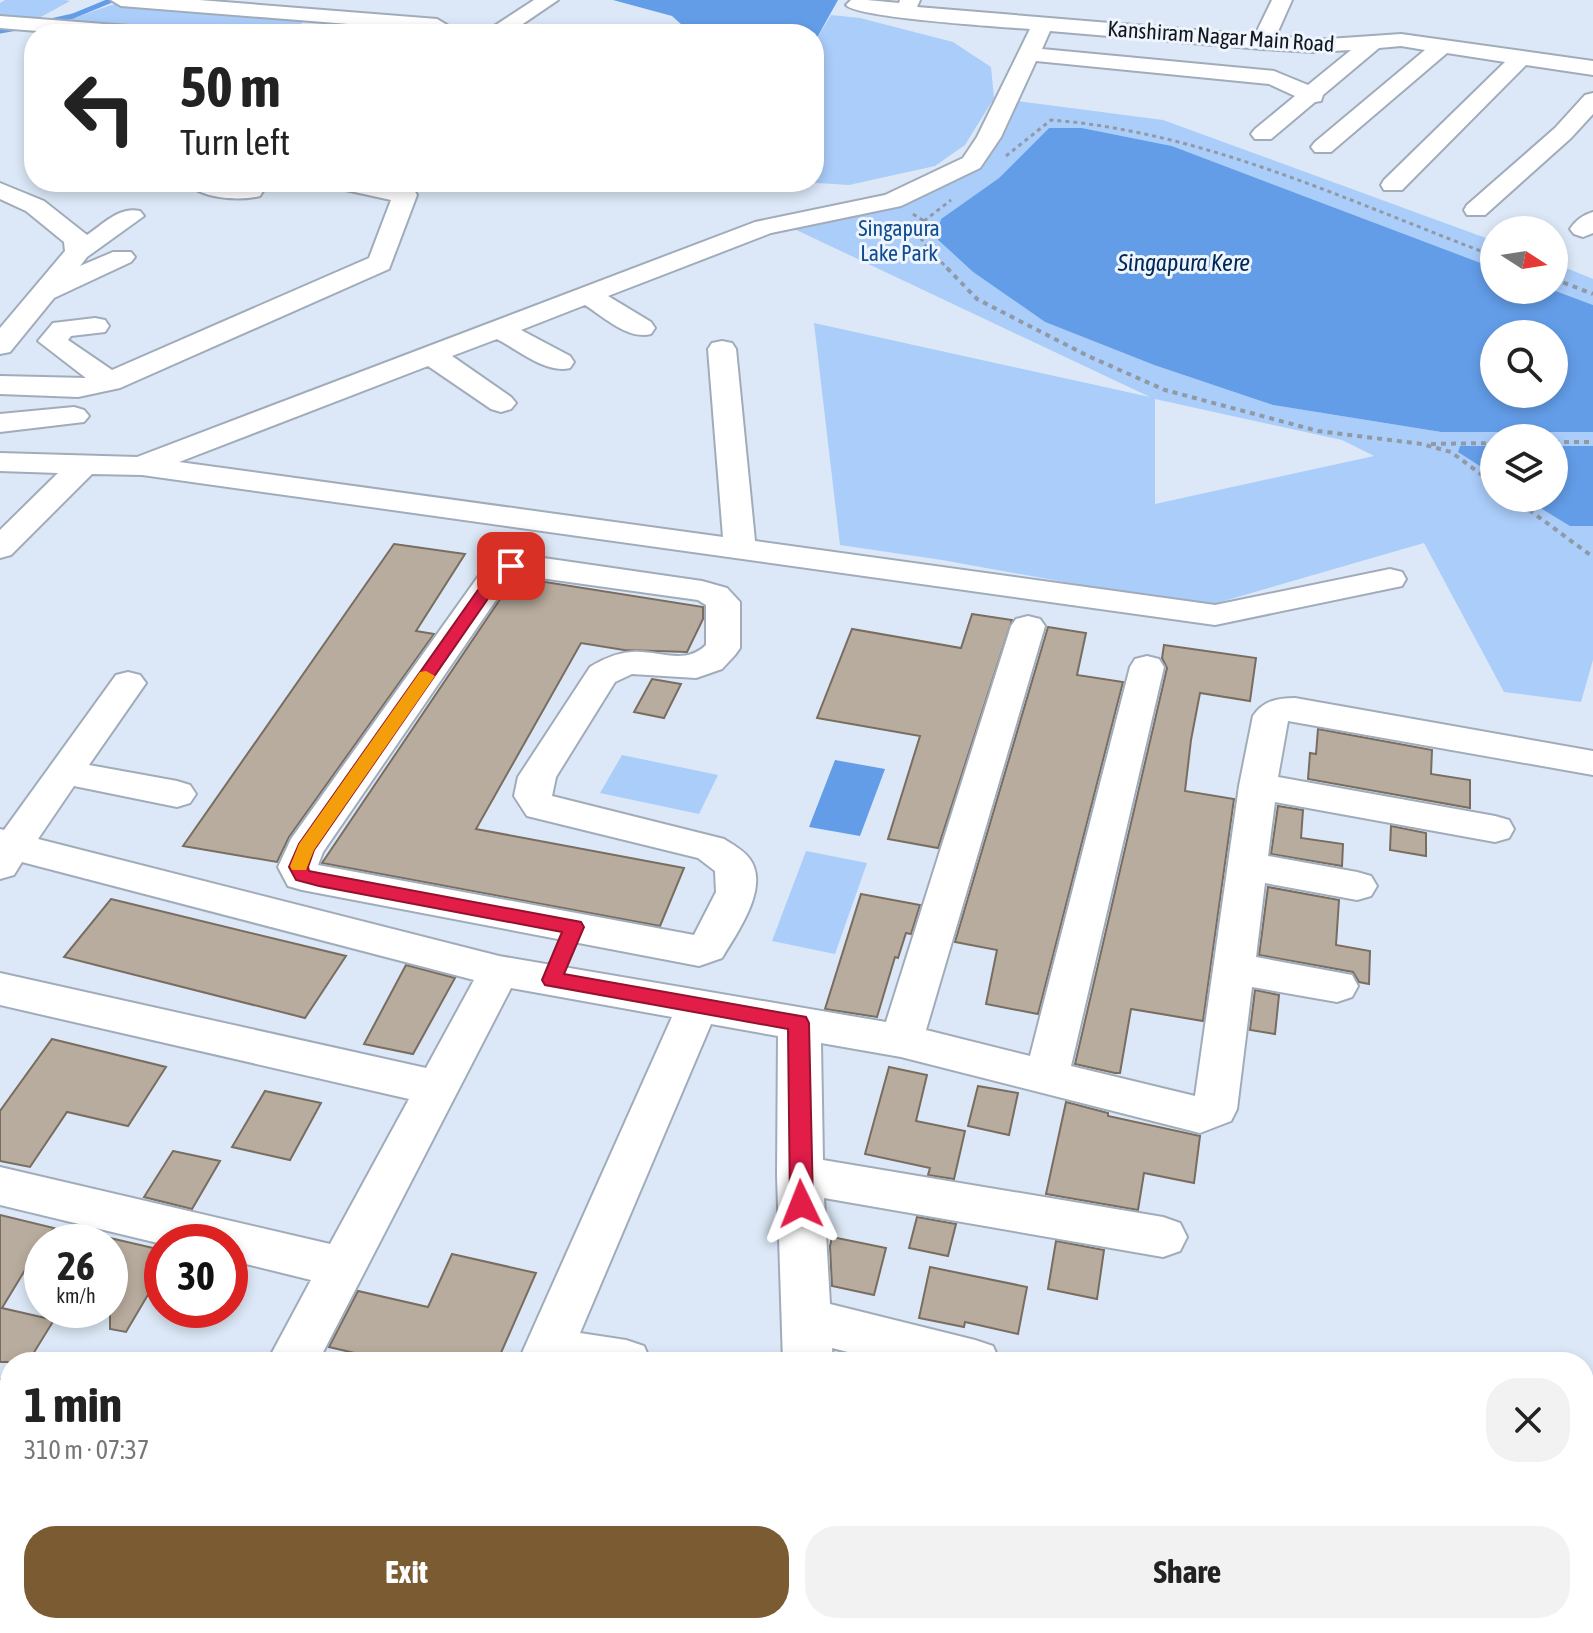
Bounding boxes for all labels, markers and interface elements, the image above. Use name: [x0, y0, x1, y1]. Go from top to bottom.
street label: Kanshiram Nagar Main Road: [1107, 15, 1335, 57]
text: 50 m: [180, 55, 281, 119]
icon: left: [48, 56, 152, 160]
text: Turn left: [180, 121, 290, 163]
park label: Singapura Lake Park: [858, 215, 940, 266]
north arrow: [1480, 216, 1568, 304]
map controls: [1480, 216, 1568, 512]
water label: Singapura Kere: [1117, 249, 1250, 276]
button: search: [1480, 320, 1568, 408]
button: layers: [1480, 424, 1568, 512]
pin: [477, 532, 545, 600]
icon: arrive: [489, 544, 533, 588]
position arrow: [759, 1162, 843, 1246]
speed limit sign: 30: [144, 1224, 248, 1328]
text: 26: [57, 1243, 95, 1288]
text: km/h: [56, 1284, 96, 1307]
text: 1 min: [24, 1377, 122, 1432]
button: close: [1486, 1378, 1570, 1462]
text: 310 m · 07:37: [24, 1435, 149, 1465]
button: Exit: [24, 1526, 789, 1618]
button: Share: [805, 1526, 1570, 1618]

